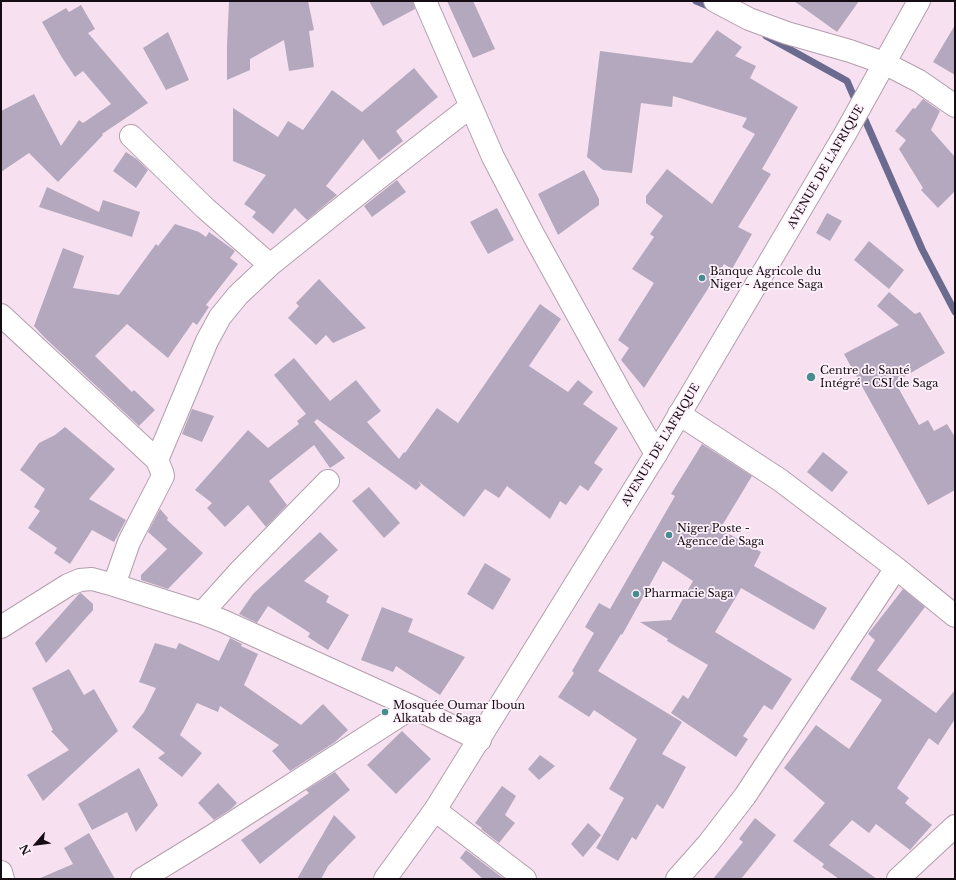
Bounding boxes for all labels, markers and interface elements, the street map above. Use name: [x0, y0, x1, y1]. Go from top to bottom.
street label: AVENUE DE L'AFRIQUE: [785, 103, 867, 231]
place label: Banque Agricole du Niger - Agence Saga: [710, 265, 823, 291]
marker: Banque Agricole du Niger - Agence Saga: [697, 273, 707, 283]
place label: Centre de Santé Intégré - CSI de Saga: [820, 364, 938, 390]
marker: Centre de Santé Intégré - CSI de Saga: [805, 371, 817, 383]
street label: AVENUE DE L'AFRIQUE: [619, 381, 703, 509]
place label: Niger Poste - Agence de Saga: [677, 522, 764, 548]
marker: Niger Poste - Agence de Saga: [664, 530, 674, 540]
place label: Pharmacie Saga: [644, 587, 733, 601]
marker: Pharmacie Saga: [631, 589, 641, 599]
place label: Mosquée Oumar Iboun Alkatab de Saga: [393, 699, 525, 725]
marker: Mosquée Oumar Iboun Alkatab de Saga: [380, 707, 390, 717]
north arrow: [16, 824, 56, 864]
text: N: [17, 842, 34, 857]

